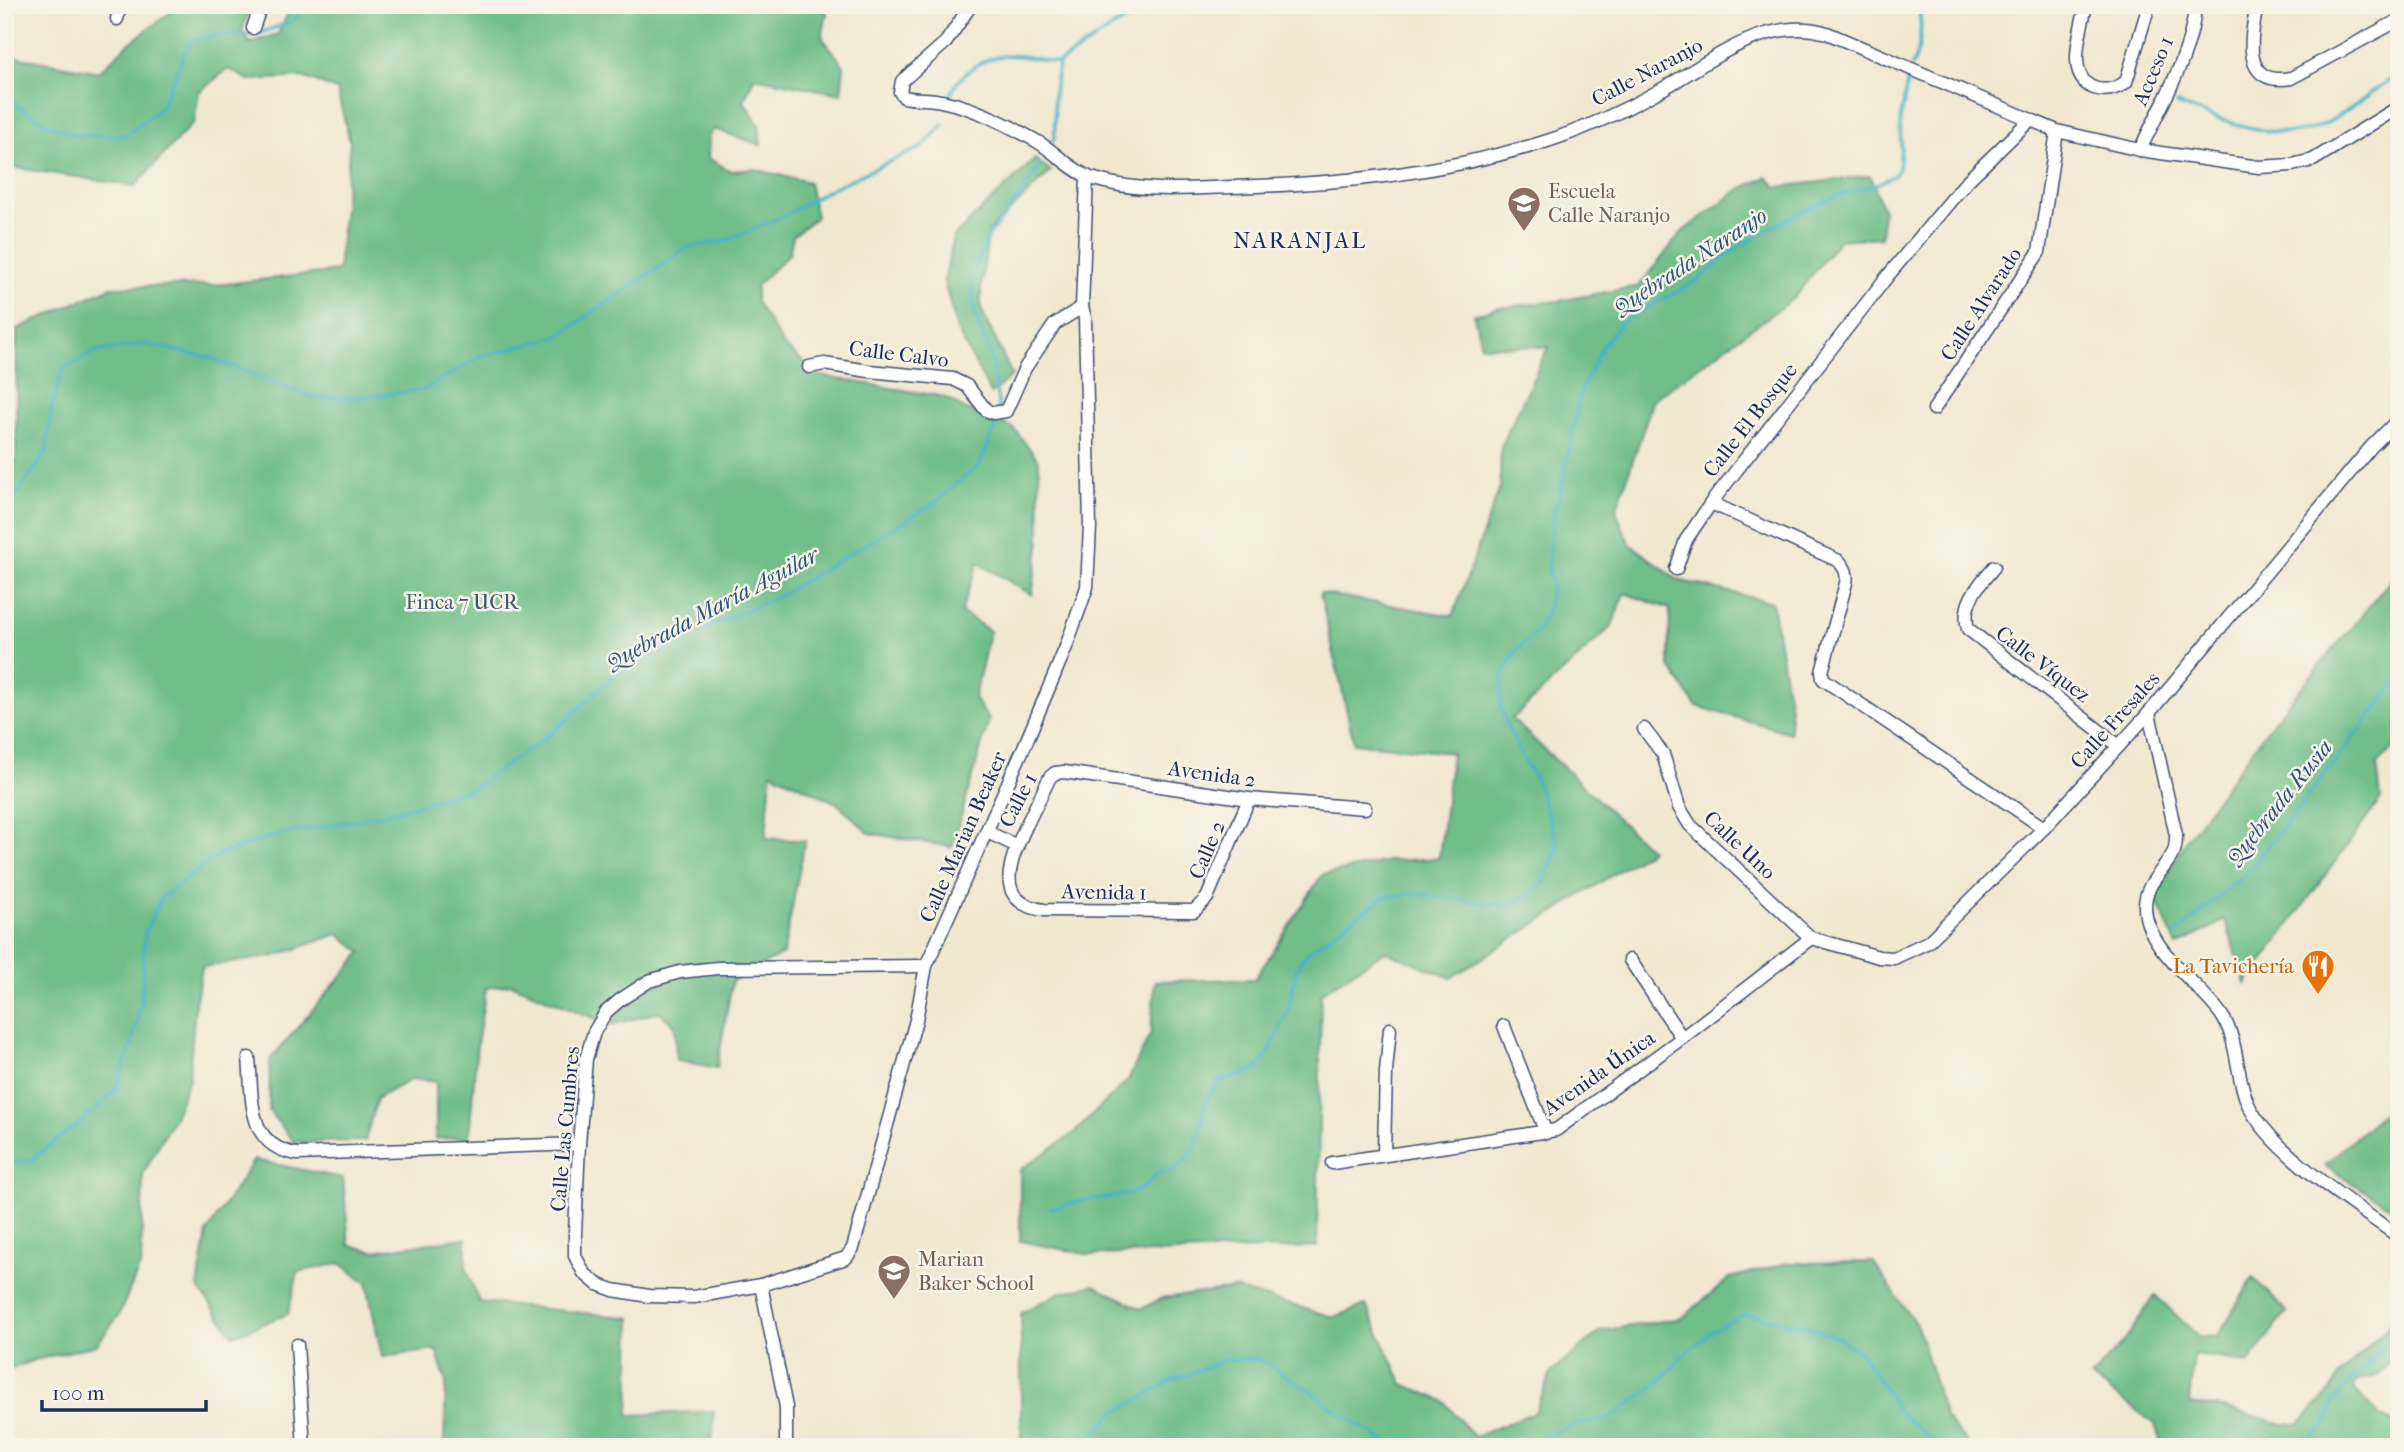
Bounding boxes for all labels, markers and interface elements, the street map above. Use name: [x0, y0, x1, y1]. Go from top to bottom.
street label: Calle Naranjo: [1587, 33, 1707, 111]
street label: Acceso 1: [2127, 33, 2178, 110]
place label: Escuela Calle Naranjo: [1548, 179, 1670, 227]
school or university icon: Escuela Calle Naranjo: [1505, 184, 1543, 233]
water label: Quebrada Naranjo: [1608, 202, 1772, 322]
district label: NARANJAL: [1233, 227, 1367, 254]
street label: Calle Alvarado: [1936, 243, 2026, 365]
street label: Calle Calvo: [848, 336, 950, 372]
street label: Calle El Bosque: [1698, 358, 1802, 482]
water label: Quebrada María Aguilar: [601, 540, 824, 676]
park label: Finca 7 UCR: [405, 590, 519, 614]
street label: Calle Víquez: [1991, 621, 2095, 707]
street label: Calle Fresales: [2065, 666, 2165, 773]
water label: Quebrada Rusia: [2220, 734, 2338, 871]
street label: Calle Marian Beaker: [915, 748, 1011, 926]
street label: Avenida 2: [1166, 756, 1258, 792]
street label: Calle 1: [994, 769, 1042, 831]
street label: Calle Uno: [1699, 806, 1781, 884]
street label: Calle 2: [1184, 817, 1230, 883]
street label: Avenida 1: [1060, 879, 1147, 905]
restaurant icon: La Tavichería: [2299, 947, 2337, 996]
place label: La Tavichería: [2173, 954, 2294, 978]
street label: Avenida Única: [1538, 1025, 1660, 1121]
street label: Calle Las Cumbres: [546, 1045, 584, 1213]
place label: Marian Baker School: [918, 1247, 1035, 1295]
school or university icon: Marian Baker School: [875, 1252, 913, 1301]
scale bar: [42, 1368, 206, 1412]
text: 100 m: [52, 1381, 105, 1405]

